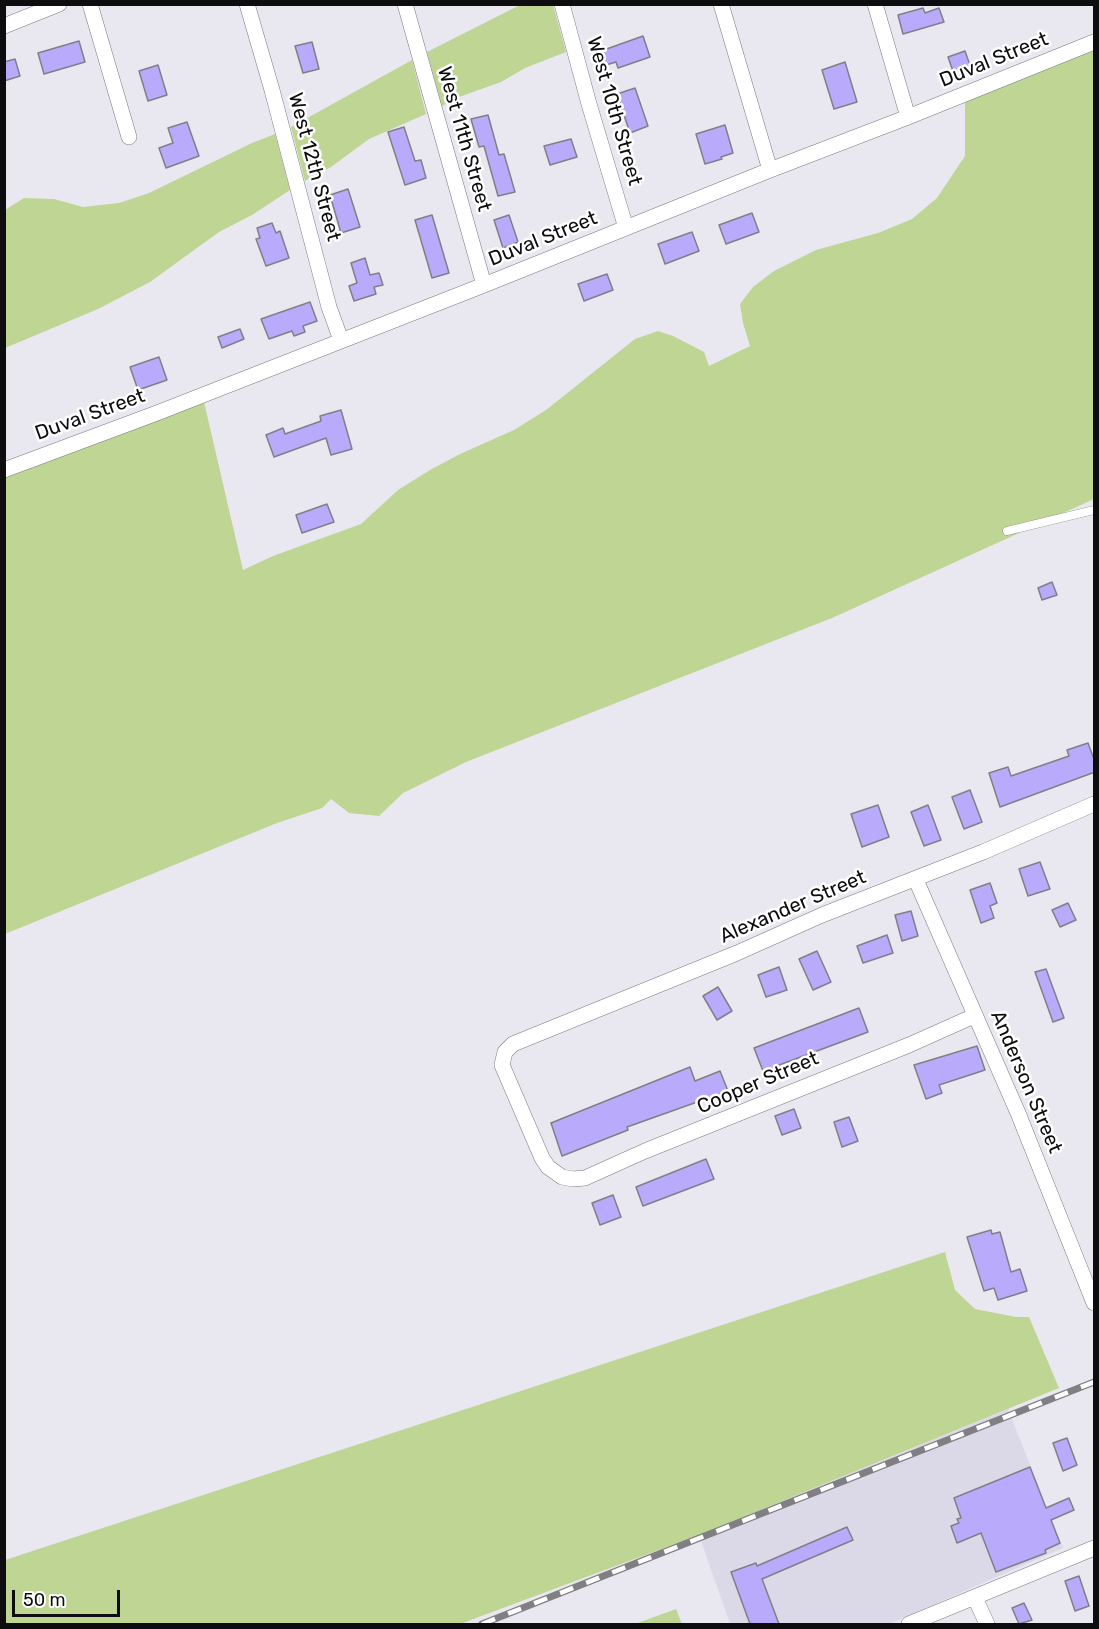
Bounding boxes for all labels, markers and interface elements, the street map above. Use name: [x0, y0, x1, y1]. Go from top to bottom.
street label: Duval Street: [936, 27, 1052, 93]
street label: West 10th Street: [581, 34, 647, 188]
street label: West 11th Street: [432, 64, 496, 214]
street label: West 12th Street: [283, 90, 345, 244]
street label: Duval Street: [485, 206, 601, 272]
street label: Duval Street: [32, 384, 148, 446]
street label: Alexander Street: [716, 865, 870, 949]
street label: Anderson Street: [985, 1007, 1067, 1157]
street label: Cooper Street: [694, 1047, 822, 1119]
scale bar: [15, 1578, 123, 1616]
text: 50 m: [23, 1589, 66, 1611]

